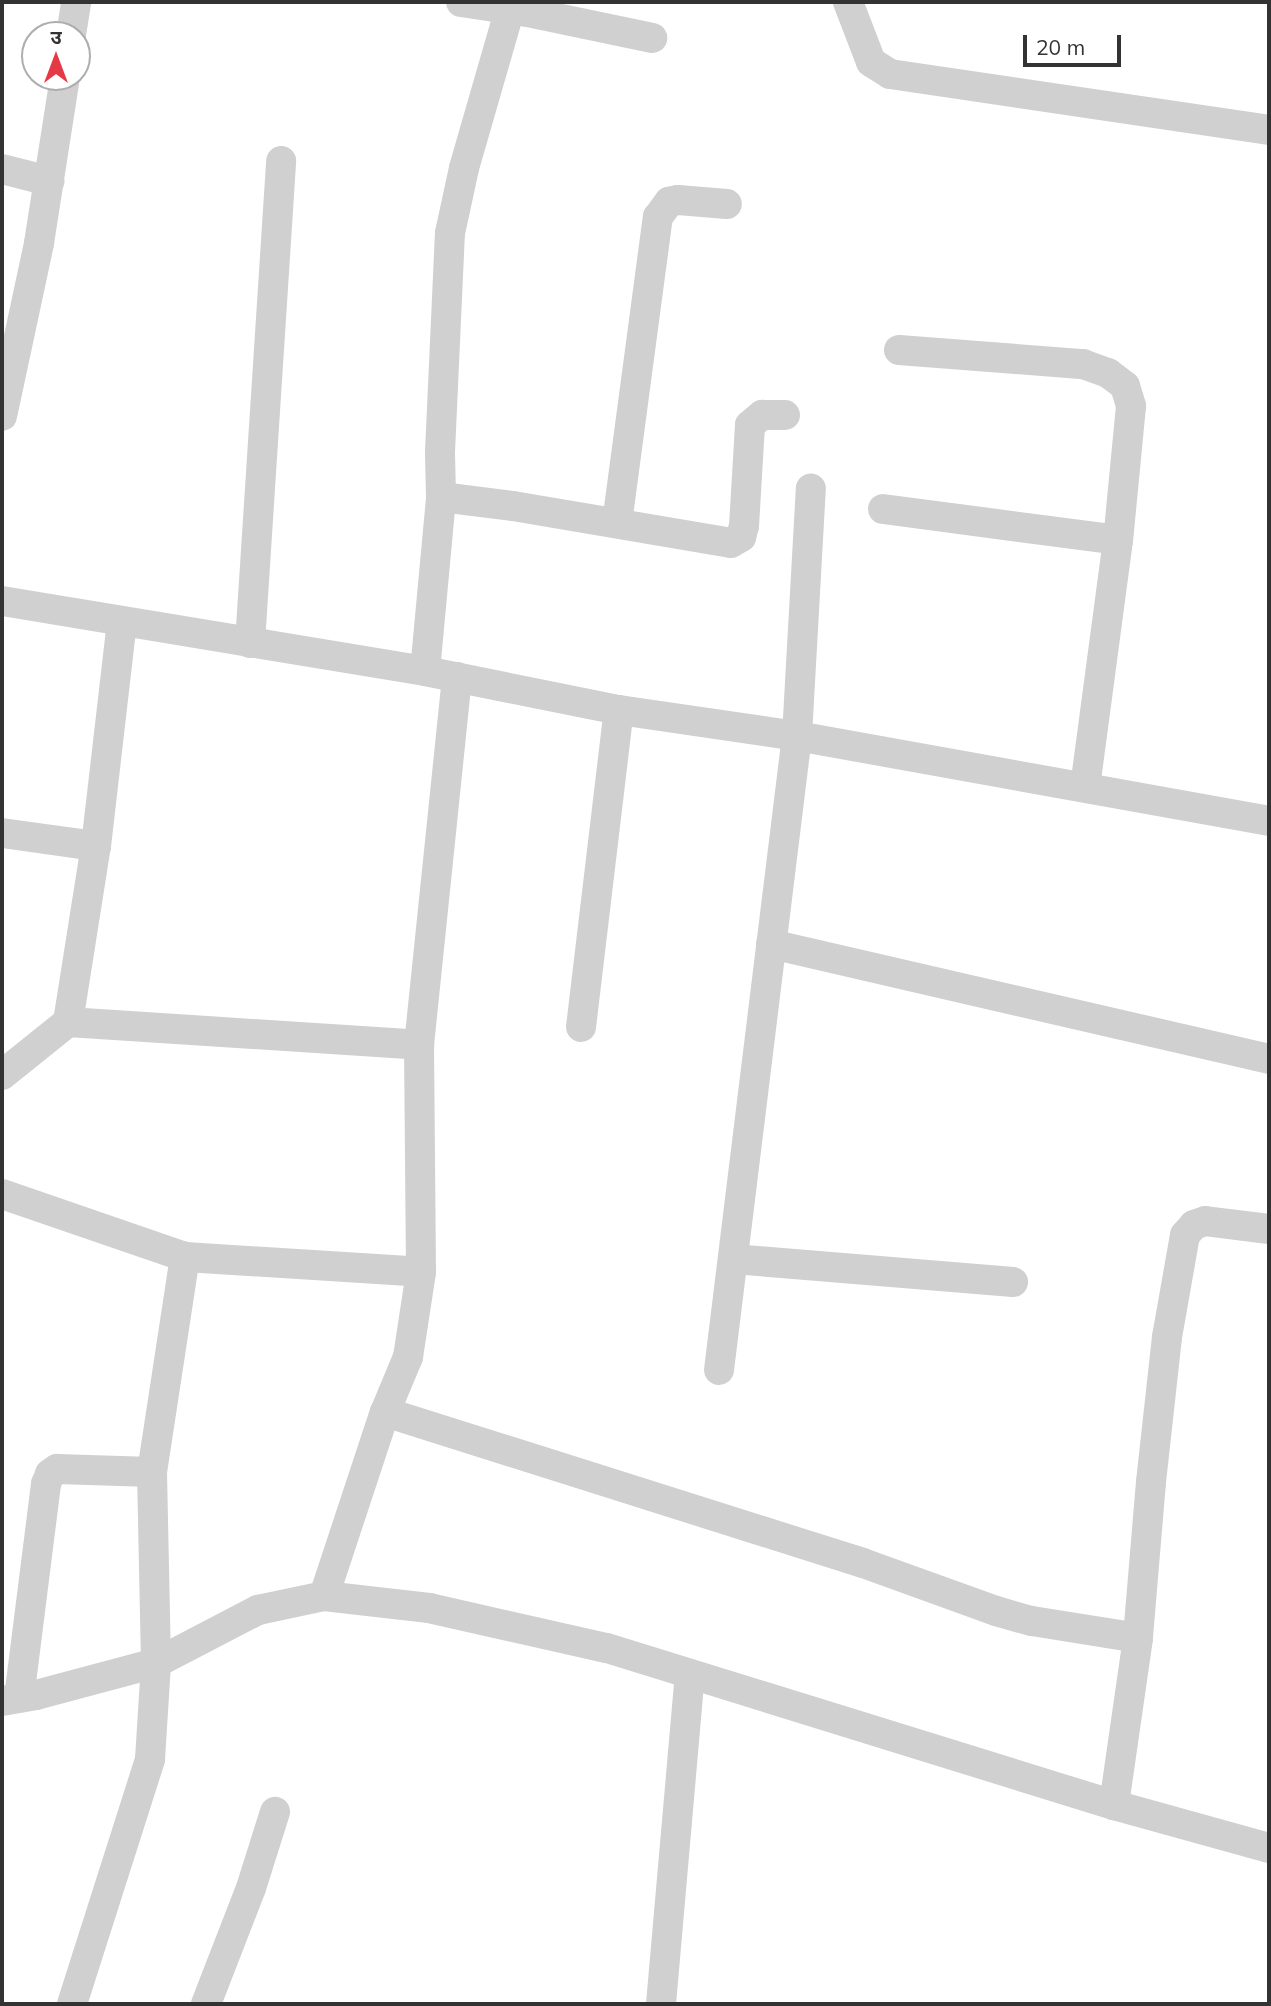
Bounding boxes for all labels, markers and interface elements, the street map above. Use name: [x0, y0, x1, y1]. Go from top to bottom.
north arrow: [21, 21, 91, 91]
scale bar: [1026, 21, 1124, 65]
text: उ: [50, 25, 62, 49]
text: 20 m: [1036, 34, 1085, 60]

